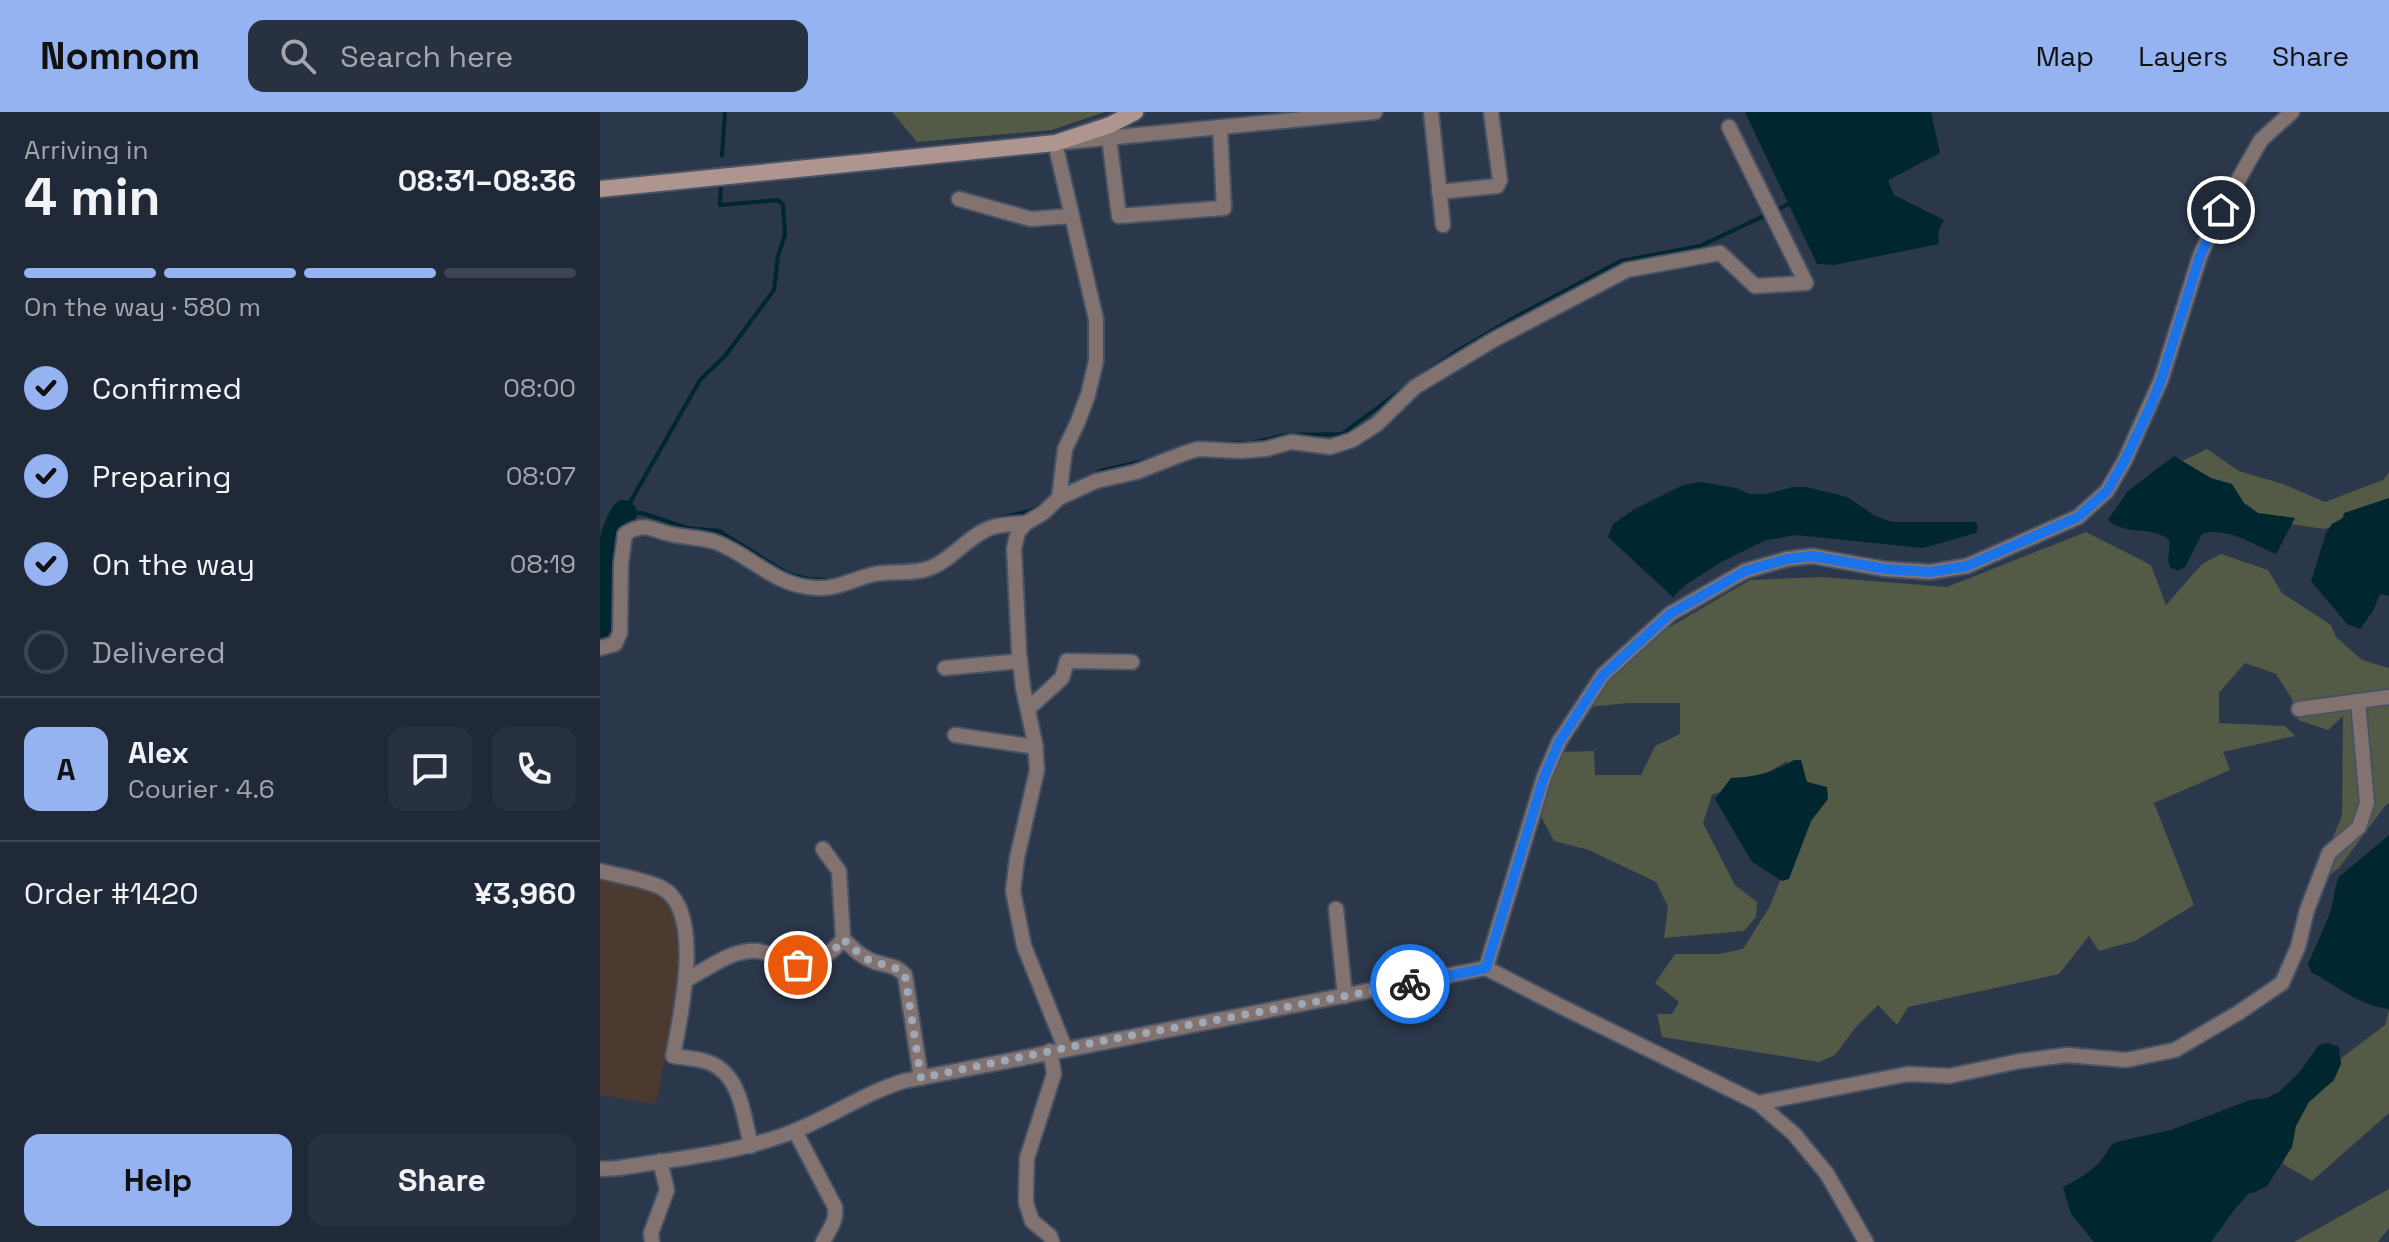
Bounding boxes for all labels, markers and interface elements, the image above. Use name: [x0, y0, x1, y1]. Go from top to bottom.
search box: [248, 20, 808, 92]
text: Nomnom: [40, 32, 200, 80]
icon: search: [276, 34, 320, 78]
text: Search here: [340, 37, 513, 76]
text: Map: [2036, 38, 2094, 74]
text: Layers: [2138, 38, 2228, 74]
text: Share: [2272, 38, 2349, 74]
text: Arriving in: [24, 133, 148, 167]
text: 08:31–08:36: [398, 161, 576, 200]
text: 4 min: [24, 164, 161, 230]
pin: [2187, 176, 2255, 244]
icon: home: [2199, 188, 2243, 232]
text: On the way · 580 m: [24, 290, 261, 324]
icon: check: [24, 366, 68, 410]
text: Confirmed: [92, 369, 242, 408]
text: 08:00: [503, 371, 576, 405]
icon: check: [24, 454, 68, 498]
text: Preparing: [92, 457, 231, 496]
text: 08:07: [506, 459, 576, 493]
icon: check: [24, 542, 68, 586]
text: On the way: [92, 545, 255, 584]
text: 08:19: [510, 547, 576, 581]
text: Delivered: [92, 633, 226, 672]
button: chat: [388, 727, 472, 811]
button: phone: [492, 727, 576, 811]
text: Alex: [128, 733, 189, 772]
text: A: [56, 750, 76, 789]
text: Courier · 4.6: [128, 772, 275, 806]
text: Order #1420: [24, 874, 198, 913]
text: ¥3,960: [474, 874, 576, 913]
pin: [764, 931, 832, 999]
icon: bag: [776, 943, 820, 987]
courier: [1370, 944, 1450, 1024]
icon: bike: [1388, 962, 1432, 1006]
button: Help: [24, 1134, 292, 1226]
button: Share: [308, 1134, 576, 1226]

